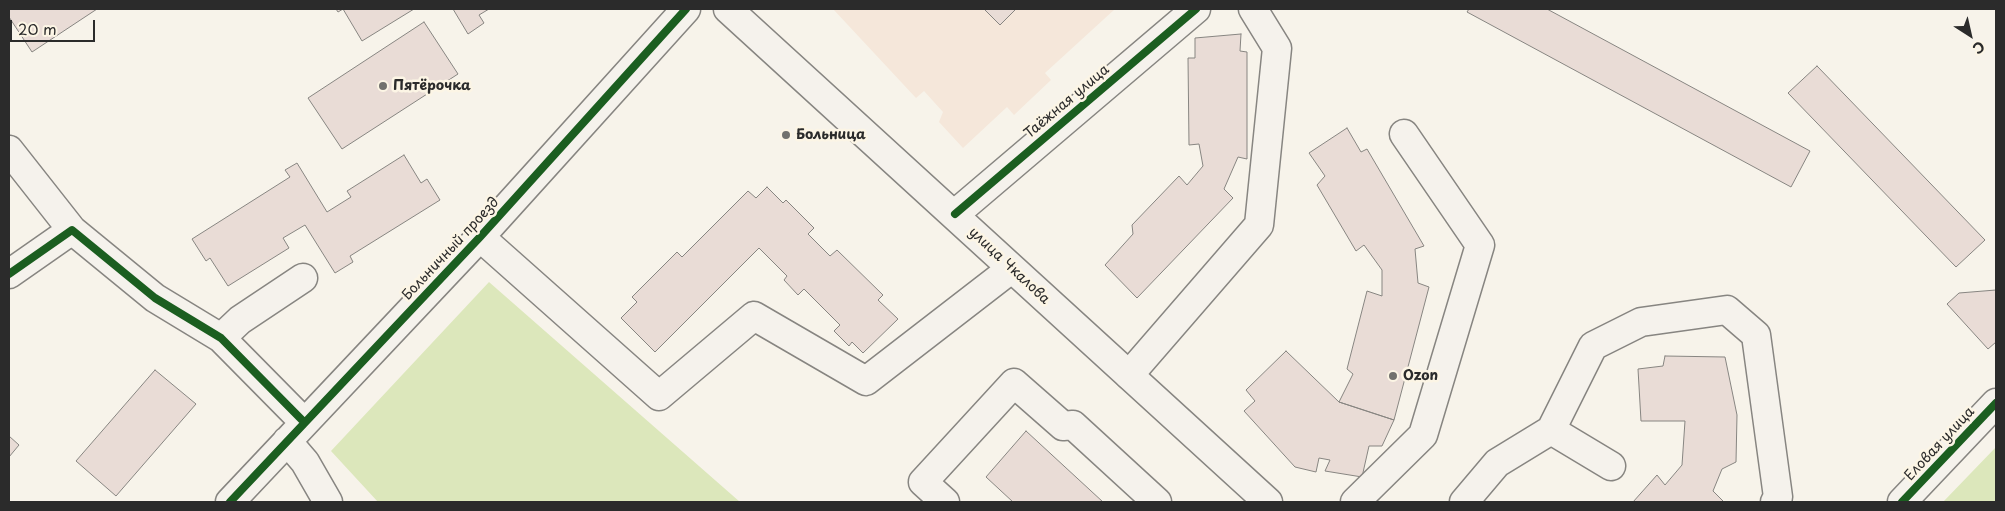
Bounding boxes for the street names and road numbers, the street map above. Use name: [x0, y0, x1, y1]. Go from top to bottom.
street label: Таёжная улица: [1021, 62, 1113, 142]
street label: Больничный проезд: [399, 194, 503, 304]
street label: улица Чкалова: [965, 224, 1053, 308]
street label: Еловая улица: [1902, 404, 1978, 484]

